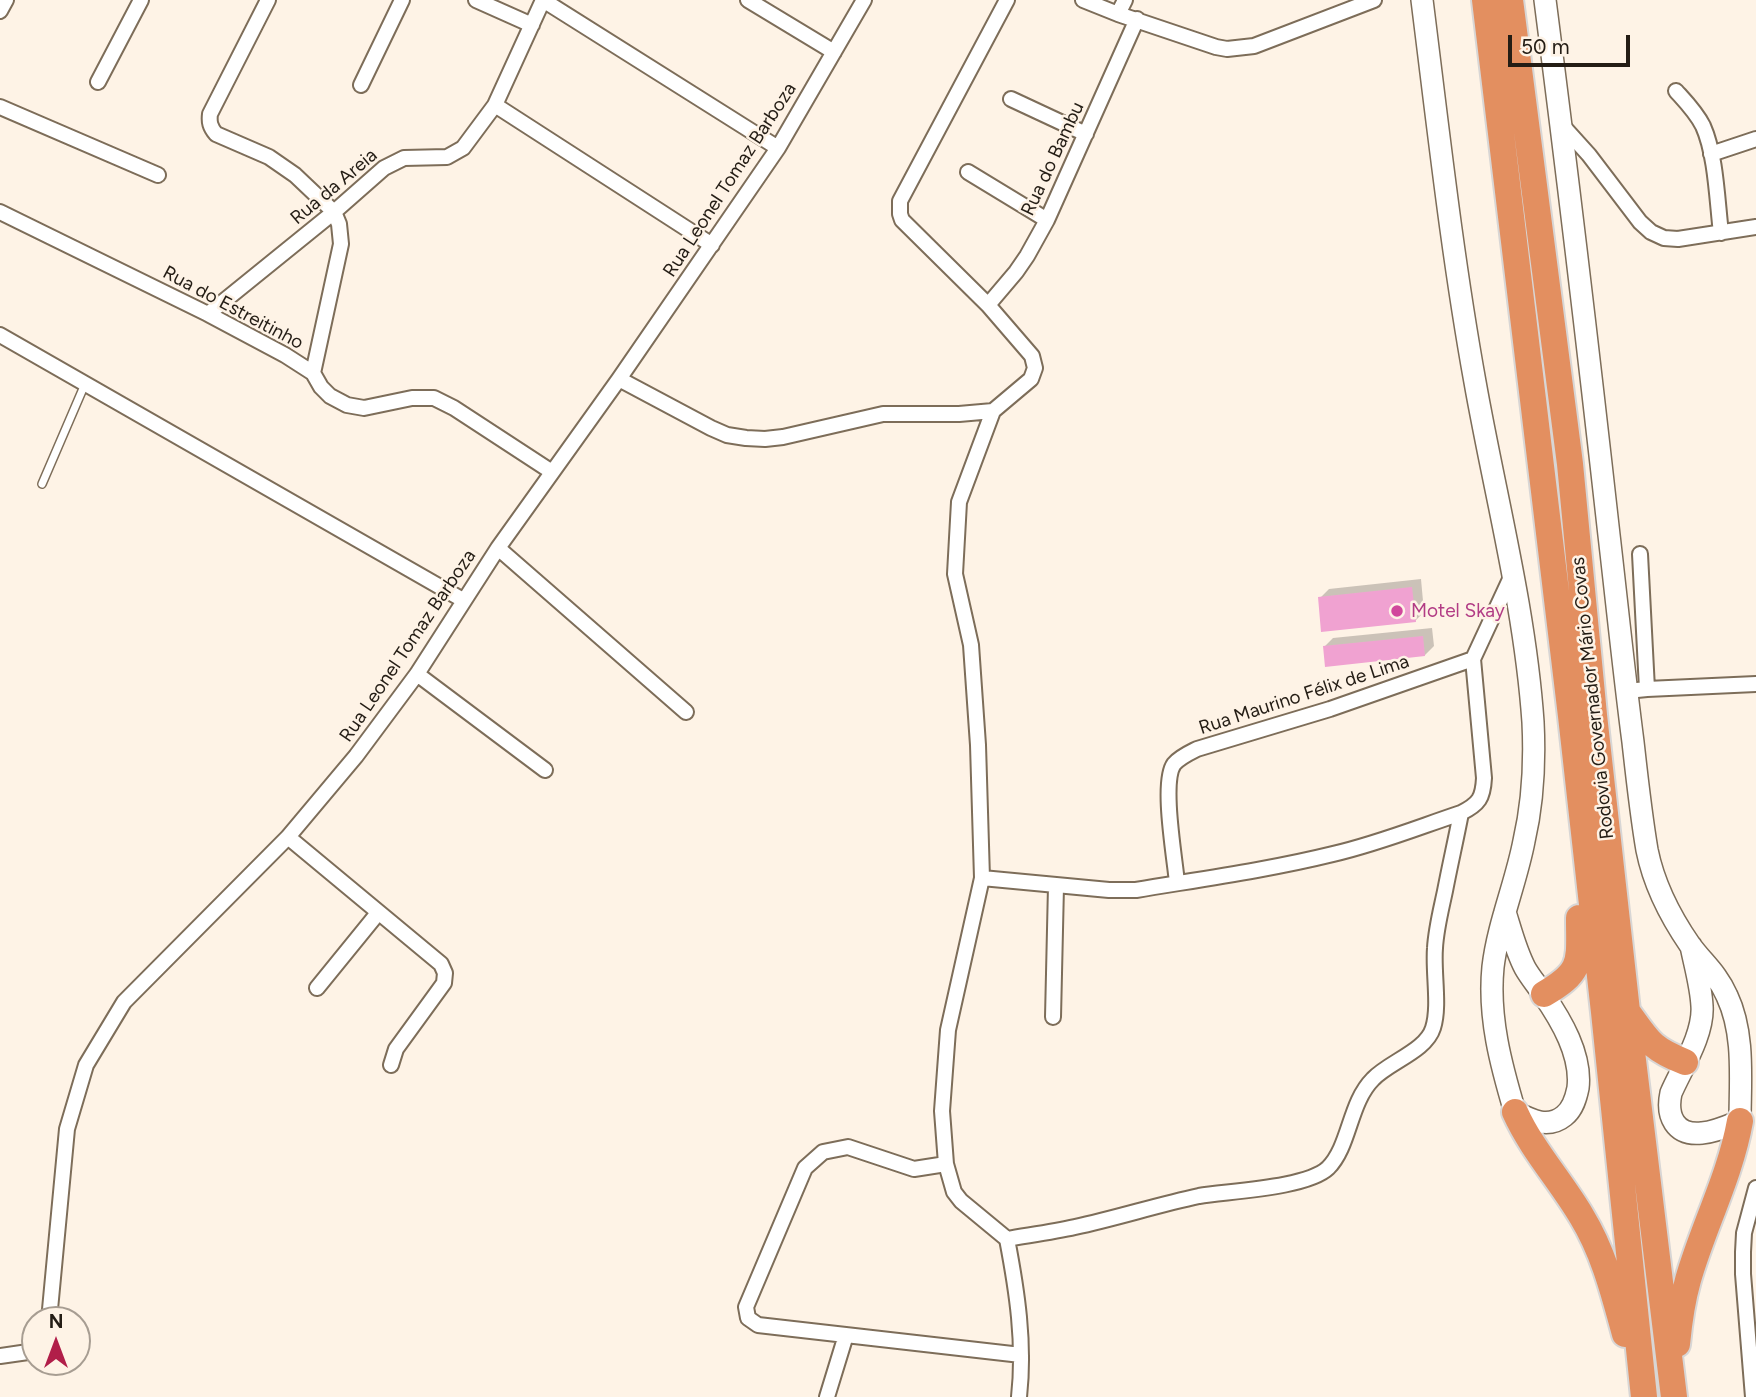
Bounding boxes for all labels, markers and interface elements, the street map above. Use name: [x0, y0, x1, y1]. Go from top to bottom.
scale bar: [1511, 21, 1634, 65]
text: 50 m: [1521, 34, 1570, 59]
street label: Rua Leonel Tomaz Barboza: [659, 79, 801, 281]
street label: Rua do Bambu: [1017, 98, 1089, 220]
street label: Rua da Areia: [286, 144, 382, 230]
street label: Rua do Estreitinho: [159, 261, 307, 355]
street label: Rua Leonel Tomaz Barboza: [335, 545, 481, 747]
street label: Rodovia Governador Mário Covas: [1567, 556, 1619, 840]
place label: Motel Skay: [1411, 600, 1505, 622]
marker: Motel Skay: [1389, 603, 1405, 619]
street label: Rua Maurino Félix de Lima: [1196, 650, 1412, 740]
north arrow: [21, 1306, 91, 1376]
text: N: [49, 1310, 63, 1333]

